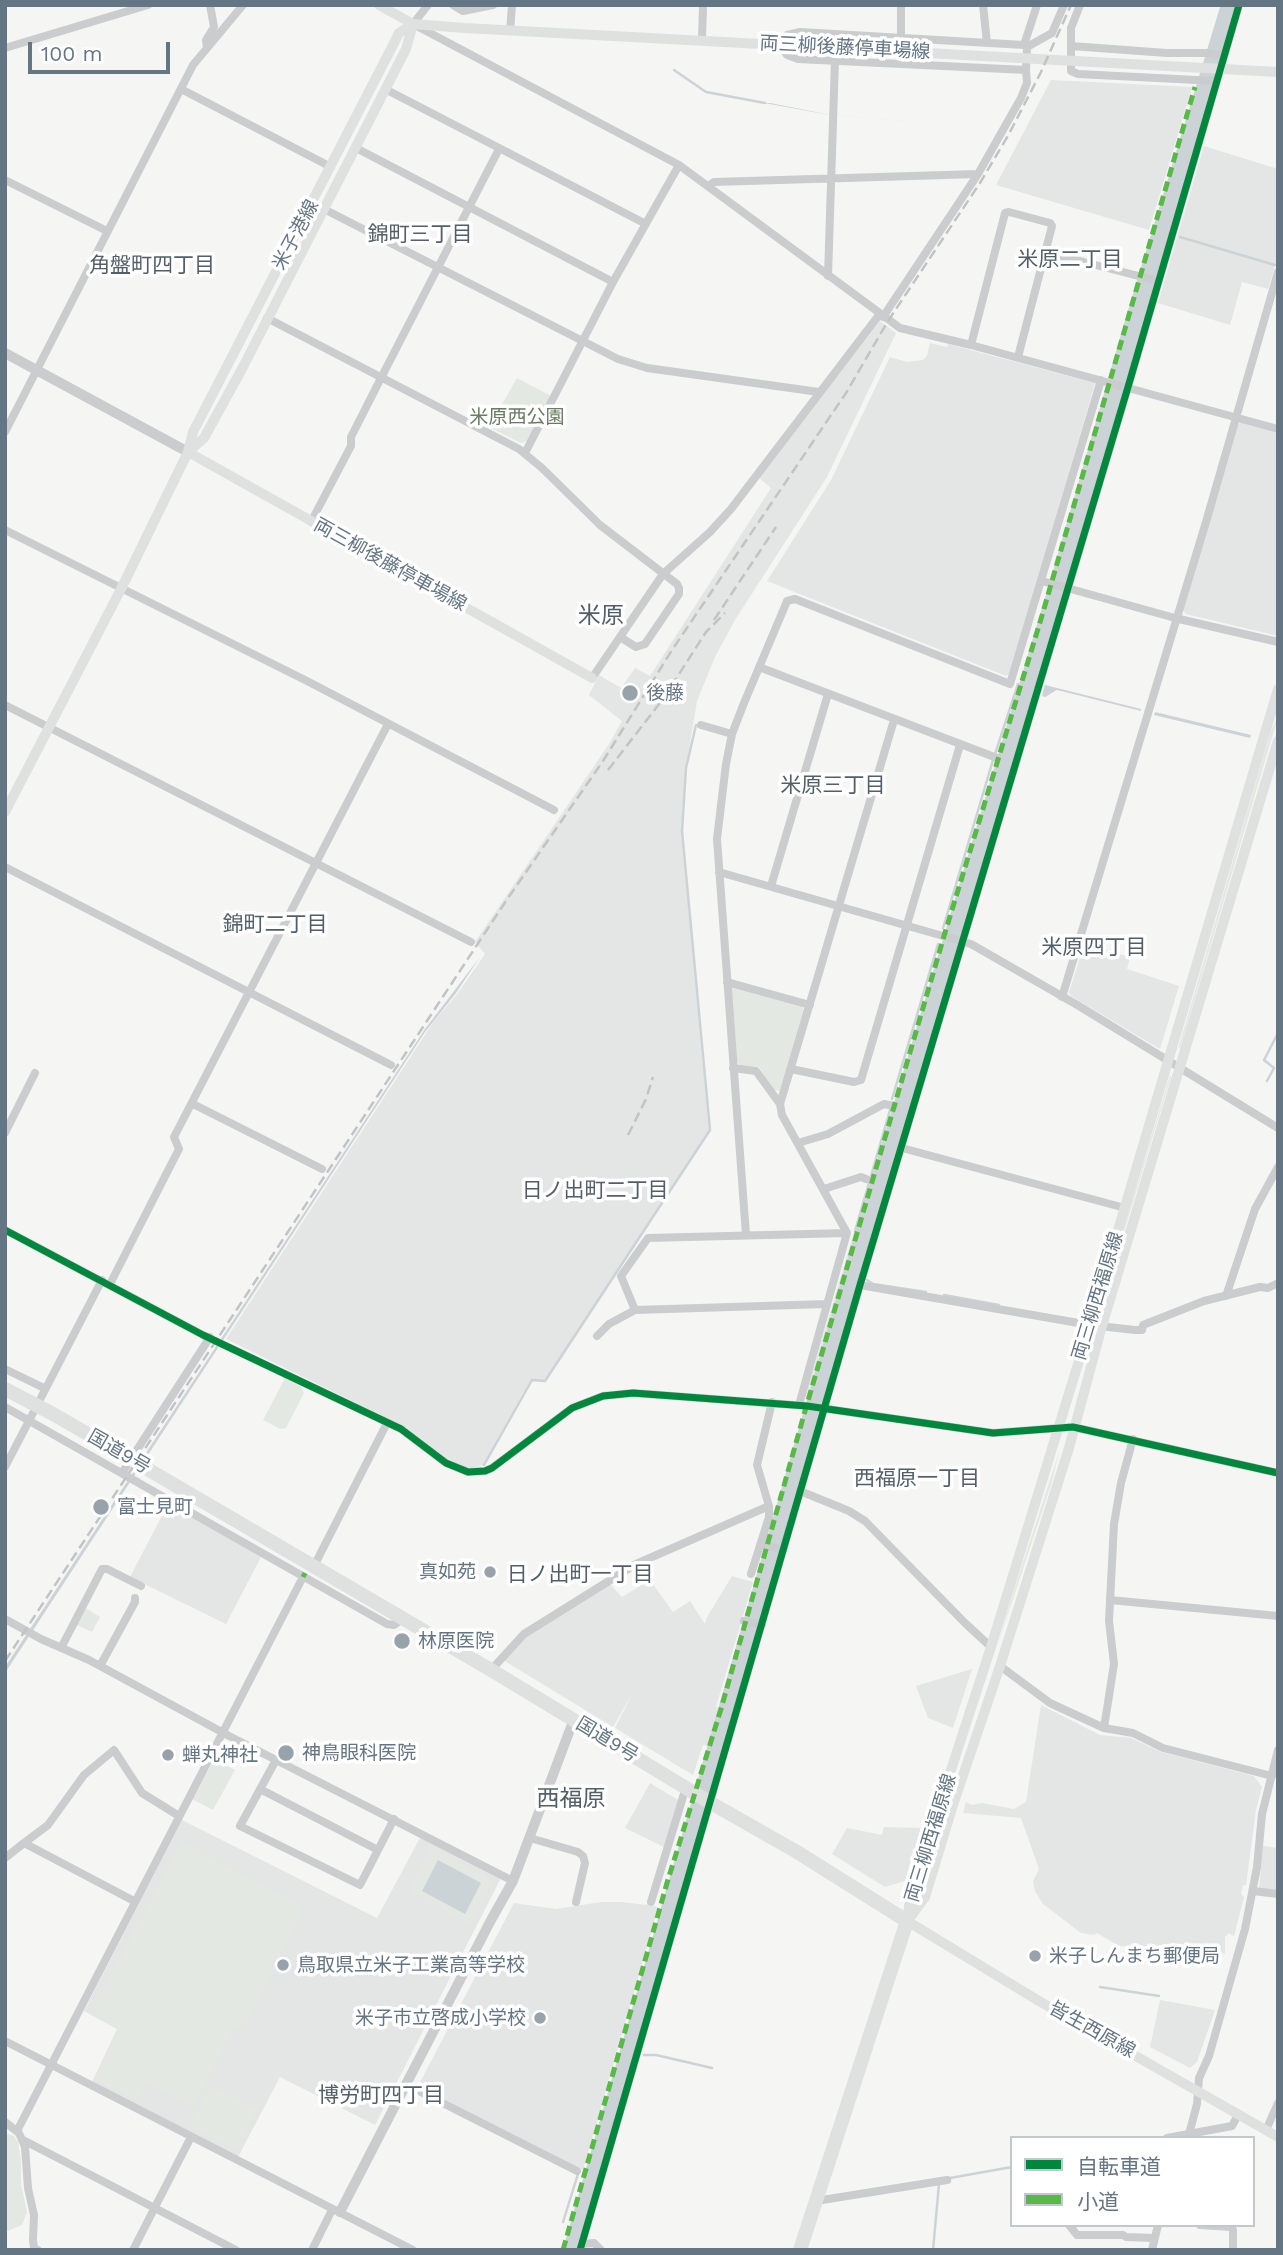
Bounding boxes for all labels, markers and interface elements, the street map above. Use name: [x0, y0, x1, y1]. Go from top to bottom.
scale bar: [32, 28, 173, 72]
street label: 両三柳後藤停車場線: [759, 32, 931, 64]
text: 100 m: [41, 41, 103, 66]
street label: 米子港線: [268, 196, 324, 274]
district label: 錦町三丁目: [368, 222, 472, 248]
district label: 米原二丁目: [1018, 247, 1122, 273]
district label: 角盤町四丁目: [89, 253, 215, 279]
park label: 米原西公園: [470, 406, 564, 428]
street label: 両三柳後藤停車場線: [310, 514, 470, 616]
district label: 米原: [578, 602, 624, 630]
place label: 後藤: [646, 682, 684, 704]
marker: 後藤: [620, 683, 640, 703]
district label: 米原三丁目: [781, 773, 885, 799]
district label: 錦町二丁目: [223, 912, 327, 938]
district label: 米原四丁目: [1042, 935, 1146, 961]
district label: 日ノ出町二丁目: [522, 1178, 668, 1204]
street label: 両三柳西福原線: [1068, 1229, 1128, 1363]
street label: 国道9号: [84, 1425, 154, 1479]
district label: 西福原一丁目: [854, 1466, 980, 1492]
place label: 富士見町: [117, 1496, 193, 1518]
marker: 富士見町: [91, 1497, 111, 1517]
place label: 真如苑: [419, 1561, 476, 1583]
district label: 日ノ出町一丁目: [507, 1562, 653, 1588]
marker: 真如苑: [482, 1564, 498, 1580]
place label: 林原医院: [418, 1630, 494, 1652]
marker: 林原医院: [392, 1631, 412, 1651]
street label: 国道9号: [572, 1713, 642, 1767]
place label: 神鳥眼科医院: [302, 1742, 416, 1764]
marker: 神鳥眼科医院: [276, 1743, 296, 1763]
place label: 蝉丸神社: [182, 1744, 258, 1766]
marker: 蝉丸神社: [160, 1747, 176, 1763]
street label: 両三柳西福原線: [901, 1771, 961, 1905]
district label: 西福原: [537, 1785, 605, 1813]
place label: 米子しんまち郵便局: [1049, 1945, 1220, 1967]
marker: 米子しんまち郵便局: [1027, 1948, 1043, 1964]
place label: 鳥取県立米子工業高等学校: [297, 1954, 525, 1976]
marker: 鳥取県立米子工業高等学校: [275, 1957, 291, 1973]
street label: 皆生西原線: [1045, 1997, 1139, 2063]
place label: 米子市立啓成小学校: [355, 2007, 526, 2029]
marker: 米子市立啓成小学校: [532, 2010, 548, 2026]
district label: 博労町四丁目: [318, 2083, 444, 2109]
legend: [1010, 2136, 1255, 2227]
text: 自転車道: [1077, 2154, 1161, 2179]
text: 小道: [1077, 2189, 1119, 2214]

